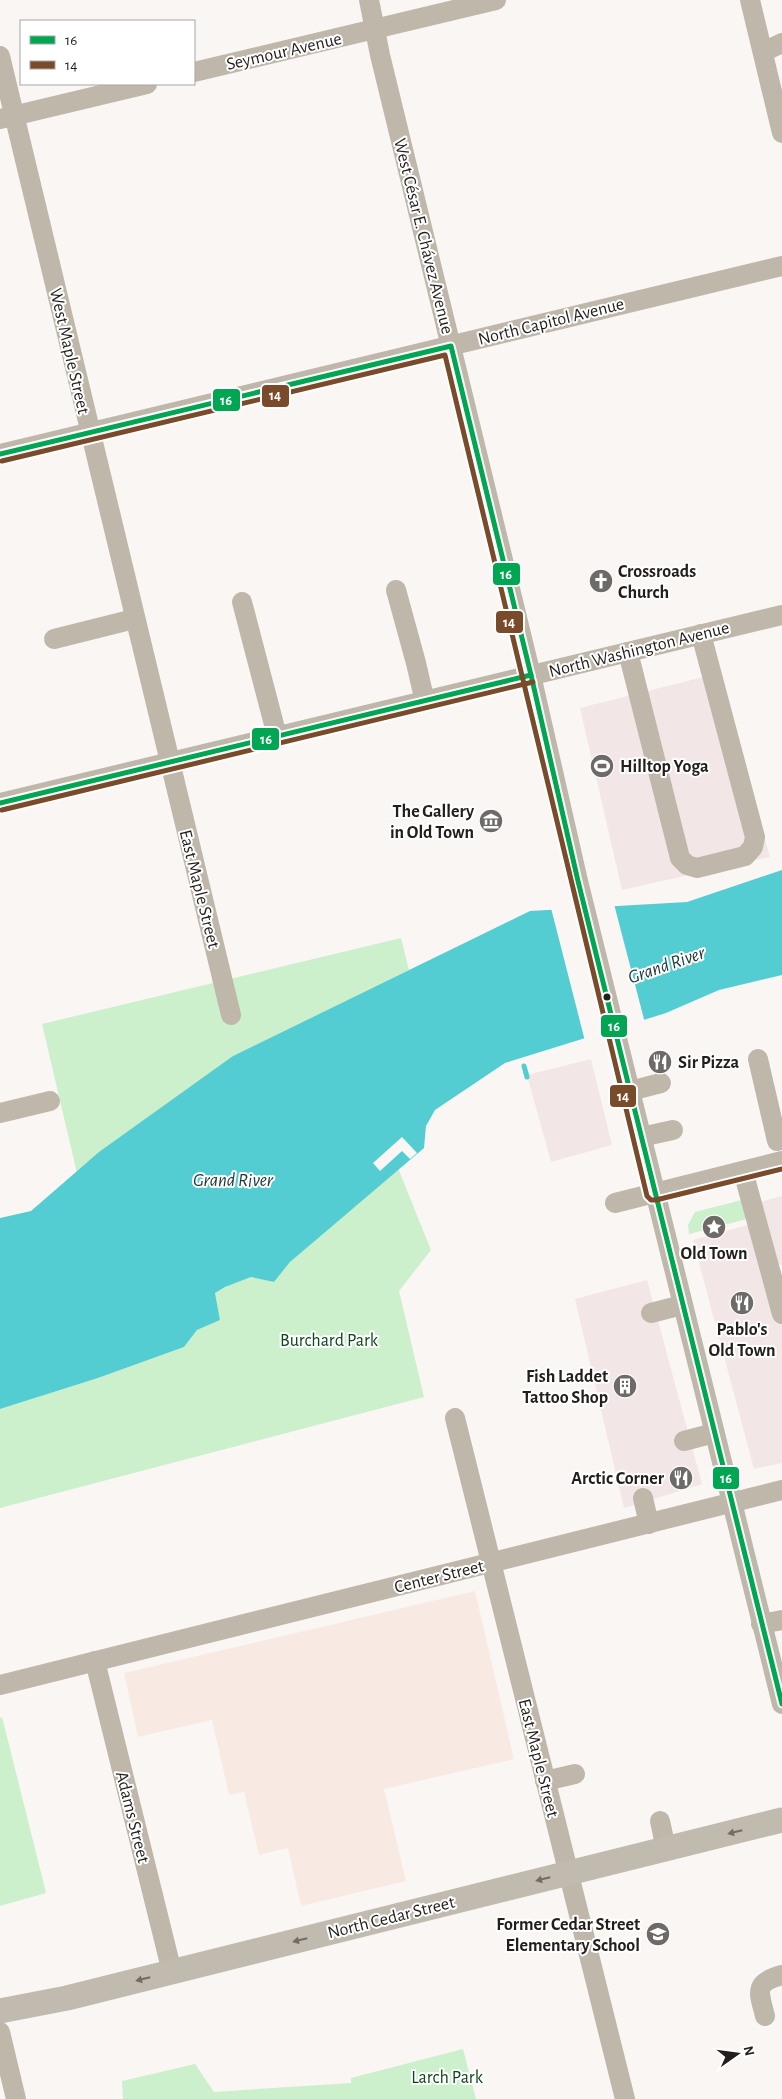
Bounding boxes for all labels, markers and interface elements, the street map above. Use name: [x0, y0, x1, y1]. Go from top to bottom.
legend: [20, 20, 195, 85]
street label: Seymour Avenue: [225, 30, 344, 74]
text: 16: [65, 33, 77, 48]
text: 14: [65, 58, 77, 73]
street label: West César E. Chávez Avenue: [390, 137, 456, 336]
street label: West Maple Street: [46, 287, 92, 416]
street label: North Capitol Avenue: [476, 295, 626, 349]
line badge: 14: [261, 384, 290, 408]
line badge: 16: [212, 388, 241, 412]
text: 14: [269, 389, 281, 403]
text: 16: [220, 394, 232, 408]
line badge: 16: [492, 562, 521, 586]
place label: Crossroads Church: [618, 563, 696, 602]
text: 16: [500, 568, 512, 582]
church icon: Crossroads Church: [588, 568, 614, 594]
line badge: 14: [495, 610, 524, 634]
text: 14: [503, 616, 515, 630]
street label: North Washington Avenue: [547, 619, 731, 681]
line badge: 16: [251, 727, 280, 751]
text: 16: [260, 733, 272, 747]
sports icon: Hilltop Yoga: [589, 753, 615, 779]
place label: Hilltop Yoga: [620, 758, 709, 776]
place label: The Gallery in Old Town: [390, 803, 475, 842]
museum icon: The Gallery in Old Town: [478, 808, 504, 834]
street label: East Maple Street: [176, 828, 223, 951]
water label: Grand River: [626, 943, 708, 987]
unlabelled marker: [602, 992, 612, 1002]
line badge: 16: [600, 1014, 628, 1038]
text: 16: [608, 1020, 620, 1034]
restaurant icon: Sir Pizza: [647, 1049, 673, 1075]
place label: Sir Pizza: [678, 1054, 740, 1072]
line badge: 14: [609, 1084, 637, 1108]
text: 14: [617, 1090, 629, 1104]
water label: Grand River: [193, 1171, 274, 1190]
place icon: Old Town: [701, 1214, 727, 1240]
place label: Old Town: [680, 1245, 748, 1263]
restaurant icon: Pablo's Old Town: [729, 1290, 755, 1316]
place label: Pablo's Old Town: [708, 1321, 776, 1360]
park label: Burchard Park: [280, 1332, 379, 1350]
place label: Fish Laddet Tattoo Shop: [522, 1368, 608, 1407]
building icon: Fish Laddet Tattoo Shop: [612, 1373, 638, 1399]
restaurant icon: Arctic Corner: [668, 1465, 694, 1491]
line badge: 16: [712, 1466, 740, 1490]
place label: Arctic Corner: [571, 1470, 665, 1488]
text: 16: [720, 1472, 732, 1486]
street label: Center Street: [393, 1557, 486, 1597]
street label: East Maple Street: [515, 1697, 562, 1820]
street label: Adams Street: [112, 1769, 152, 1865]
one-way arrow: [727, 1828, 742, 1836]
one-way arrow: [535, 1875, 550, 1883]
street label: North Cedar Street: [326, 1893, 457, 1942]
place label: Former Cedar Street Elementary School: [496, 1916, 640, 1955]
school or university icon: Former Cedar Street Elementary School: [645, 1921, 671, 1947]
one-way arrow: [293, 1936, 308, 1944]
one-way arrow: [135, 1976, 150, 1984]
north arrow: [712, 2029, 762, 2079]
text: N: [741, 2045, 757, 2058]
park label: Larch Park: [411, 2069, 484, 2087]

